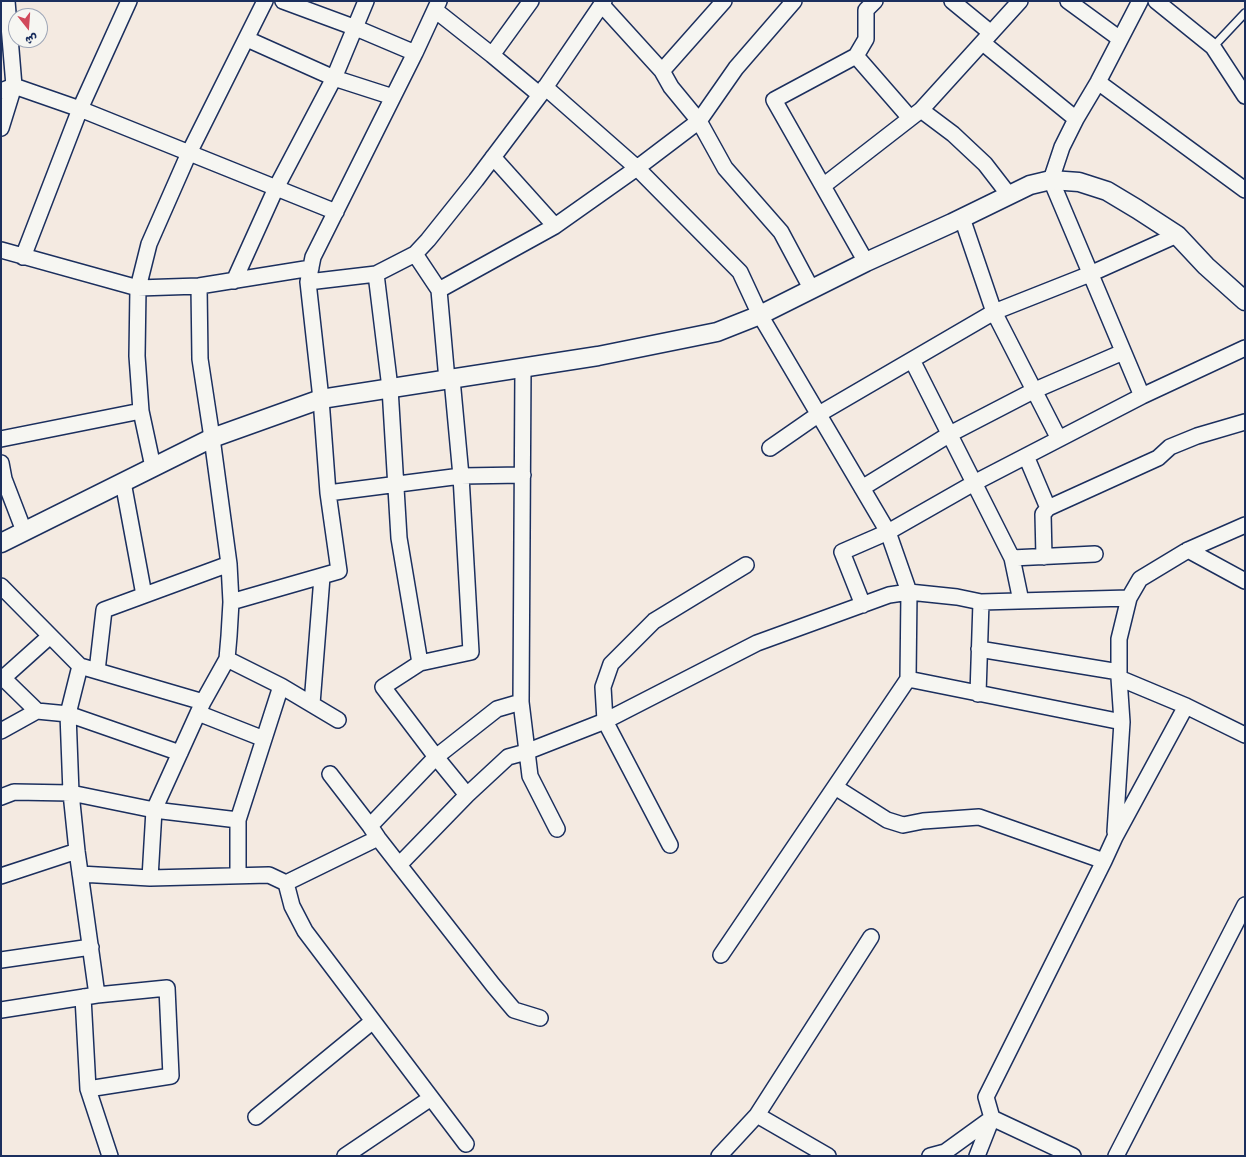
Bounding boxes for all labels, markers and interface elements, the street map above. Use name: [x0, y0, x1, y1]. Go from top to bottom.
north arrow: [8, 8, 48, 48]
text: ش: [23, 30, 39, 48]

